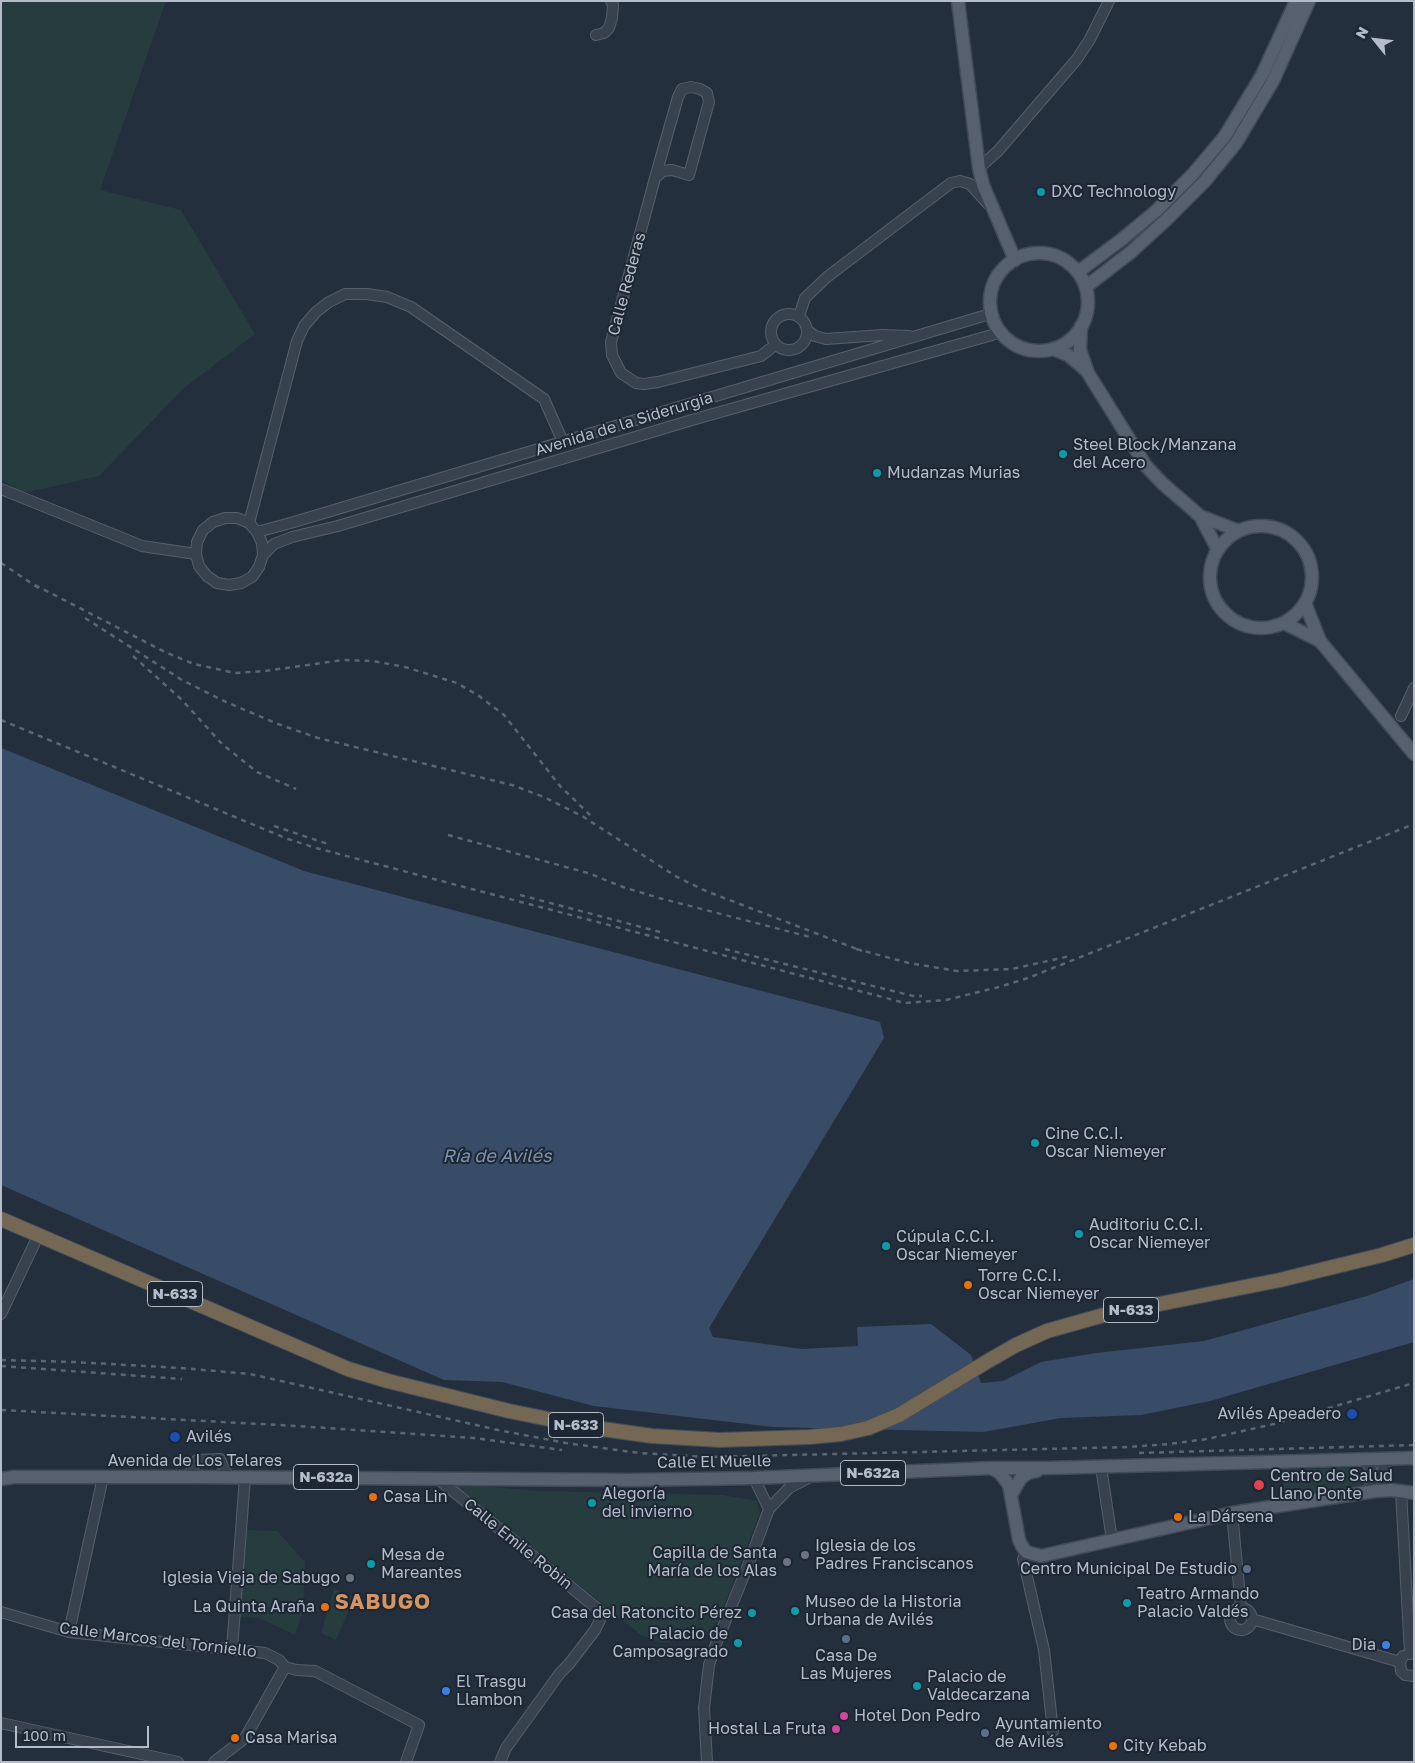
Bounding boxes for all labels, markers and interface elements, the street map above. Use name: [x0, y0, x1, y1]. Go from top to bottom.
north arrow: [1350, 15, 1400, 65]
text: N: [1351, 24, 1371, 41]
place label: DXC Technology: [1051, 182, 1176, 202]
marker: DXC Technology: [1035, 186, 1047, 198]
street label: Calle Rederas: [604, 230, 650, 338]
street label: Avenida de la Siderurgia: [533, 388, 715, 460]
place label: Steel Block/Manzana del Acero: [1073, 435, 1236, 473]
marker: Steel Block/Manzana del Acero: [1057, 448, 1069, 460]
place label: Mudanzas Murias: [887, 463, 1020, 483]
marker: Mudanzas Murias: [871, 467, 883, 479]
place label: Cine C.C.I. Oscar Niemeyer: [1045, 1124, 1166, 1162]
marker: Cine C.C.I. Oscar Niemeyer: [1029, 1137, 1041, 1149]
water label: Ría de Avilés: [442, 1145, 552, 1167]
place label: Auditoriu C.C.I. Oscar Niemeyer: [1089, 1215, 1210, 1253]
place label: Cúpula C.C.I. Oscar Niemeyer: [896, 1227, 1017, 1265]
marker: Auditoriu C.C.I. Oscar Niemeyer: [1073, 1228, 1085, 1240]
marker: Cúpula C.C.I. Oscar Niemeyer: [880, 1240, 892, 1252]
place label: Torre C.C.I. Oscar Niemeyer: [978, 1266, 1099, 1304]
marker: Torre C.C.I. Oscar Niemeyer: [962, 1279, 974, 1291]
road number: N-633: [148, 1282, 202, 1306]
road number: N-633: [1104, 1298, 1158, 1322]
place label: Avilés Apeadero: [1218, 1404, 1341, 1424]
marker: Avilés Apeadero: [1345, 1407, 1359, 1421]
road number: N-633: [548, 1412, 604, 1438]
place label: Avilés: [186, 1427, 232, 1447]
marker: Avilés: [168, 1430, 182, 1444]
street label: Avenida de Los Telares: [108, 1451, 282, 1471]
street label: Calle El Muelle: [657, 1451, 771, 1473]
road number: N-632a: [840, 1460, 906, 1486]
road number: N-632a: [294, 1464, 358, 1490]
place label: Centro de Salud Llano Ponte: [1270, 1466, 1393, 1504]
marker: Centro de Salud Llano Ponte: [1252, 1478, 1266, 1492]
place label: Alegoría del invierno: [602, 1484, 692, 1522]
place label: Casa Lin: [383, 1487, 448, 1507]
marker: Casa Lin: [367, 1491, 379, 1503]
street label: Calle Emile Robin: [460, 1494, 576, 1594]
marker: Alegoría del invierno: [586, 1497, 598, 1509]
place label: La Dársena: [1188, 1507, 1273, 1527]
marker: La Dársena: [1172, 1511, 1184, 1523]
place label: Iglesia de los Padres Franciscanos: [815, 1536, 974, 1574]
place label: Capilla de Santa María de los Alas: [647, 1543, 777, 1581]
place label: Mesa de Mareantes: [381, 1545, 462, 1583]
marker: Iglesia de los Padres Franciscanos: [799, 1549, 811, 1561]
marker: Capilla de Santa María de los Alas: [781, 1556, 793, 1568]
marker: Mesa de Mareantes: [365, 1558, 377, 1570]
place label: Centro Municipal De Estudio: [1020, 1559, 1237, 1579]
marker: Centro Municipal De Estudio: [1241, 1563, 1253, 1575]
place label: Iglesia Vieja de Sabugo: [162, 1568, 340, 1588]
marker: Iglesia Vieja de Sabugo: [344, 1572, 356, 1584]
place label: Teatro Armando Palacio Valdés: [1137, 1584, 1259, 1622]
district label: SABUGO: [334, 1589, 432, 1615]
place label: Museo de la Historia Urbana de Avilés: [805, 1592, 962, 1630]
place label: La Quinta Araña: [193, 1597, 315, 1617]
marker: Teatro Armando Palacio Valdés: [1121, 1597, 1133, 1609]
marker: La Quinta Araña: [319, 1601, 331, 1613]
place label: Casa del Ratoncito Pérez: [551, 1603, 742, 1623]
marker: Museo de la Historia Urbana de Avilés: [789, 1605, 801, 1617]
marker: Casa del Ratoncito Pérez: [746, 1607, 758, 1619]
street label: Calle Marcos del Torniello: [58, 1618, 258, 1662]
place label: Palacio de Camposagrado: [613, 1624, 728, 1662]
marker: Casa De Las Mujeres: [840, 1633, 852, 1645]
place label: Dia: [1351, 1635, 1376, 1655]
marker: Palacio de Camposagrado: [732, 1637, 744, 1649]
marker: Dia: [1380, 1639, 1392, 1651]
place label: Casa De Las Mujeres: [800, 1646, 892, 1684]
place label: Palacio de Valdecarzana: [927, 1667, 1030, 1705]
place label: El Trasgu Llambon: [456, 1672, 526, 1710]
marker: Palacio de Valdecarzana: [911, 1680, 923, 1692]
marker: El Trasgu Llambon: [440, 1685, 452, 1697]
place label: Hotel Don Pedro: [854, 1706, 980, 1726]
marker: Hotel Don Pedro: [838, 1710, 850, 1722]
place label: Ayuntamiento de Avilés: [995, 1714, 1102, 1752]
scale bar: [18, 1716, 151, 1748]
place label: Hostal La Fruta: [708, 1719, 826, 1739]
marker: Hostal La Fruta: [830, 1723, 842, 1735]
text: 100 m: [23, 1726, 66, 1744]
marker: Ayuntamiento de Avilés: [979, 1727, 991, 1739]
place label: Casa Marisa: [245, 1728, 337, 1748]
marker: Casa Marisa: [229, 1732, 241, 1744]
place label: City Kebab: [1123, 1736, 1207, 1756]
marker: City Kebab: [1107, 1740, 1119, 1752]

